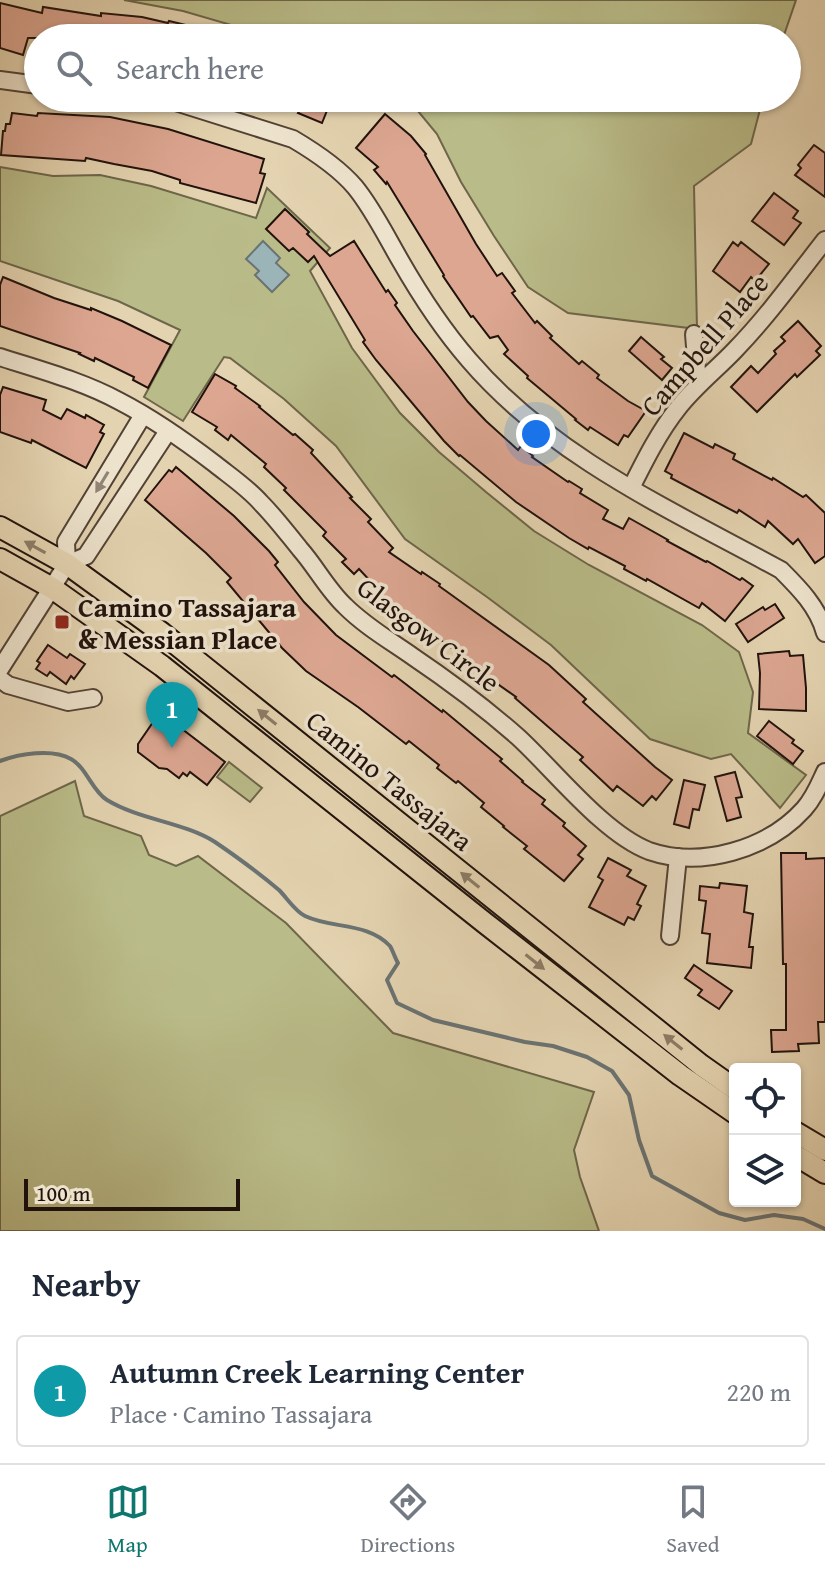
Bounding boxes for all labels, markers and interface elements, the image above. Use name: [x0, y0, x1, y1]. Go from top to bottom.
search box: [24, 24, 801, 112]
icon: search: [52, 46, 96, 90]
text: Search here: [116, 46, 264, 90]
street label: Campbell Place: [630, 264, 778, 424]
your location: [516, 414, 556, 454]
one-way arrow: [95, 471, 109, 493]
one-way arrow: [24, 540, 47, 554]
street label: Glasgow Circle: [349, 567, 509, 701]
place label: Camino Tassajara & Messian Place: [78, 586, 297, 659]
marker: Camino Tassajara & Messian Place: [53, 613, 71, 631]
pin: 1: [146, 682, 198, 748]
street label: Camino Tassajara: [298, 700, 483, 861]
one-way arrow: [257, 709, 277, 726]
one-way arrow: [460, 872, 480, 888]
one-way arrow: [525, 953, 545, 969]
one-way arrow: [663, 1035, 683, 1051]
map controls: [729, 1063, 801, 1207]
button: locate: [729, 1063, 801, 1135]
button: layers: [729, 1135, 801, 1207]
scale bar: [24, 1175, 240, 1211]
text: 100 m: [36, 1177, 91, 1209]
text: Nearby: [32, 1259, 141, 1308]
text: Autumn Creek Learning Center: [110, 1350, 524, 1394]
text: 1: [53, 1372, 67, 1411]
text: 220 m: [726, 1372, 791, 1411]
text: Place · Camino Tassajara: [110, 1394, 372, 1433]
tab: Map: [106, 1480, 150, 1560]
tab: Directions: [361, 1480, 455, 1560]
tab: Saved: [666, 1480, 719, 1560]

